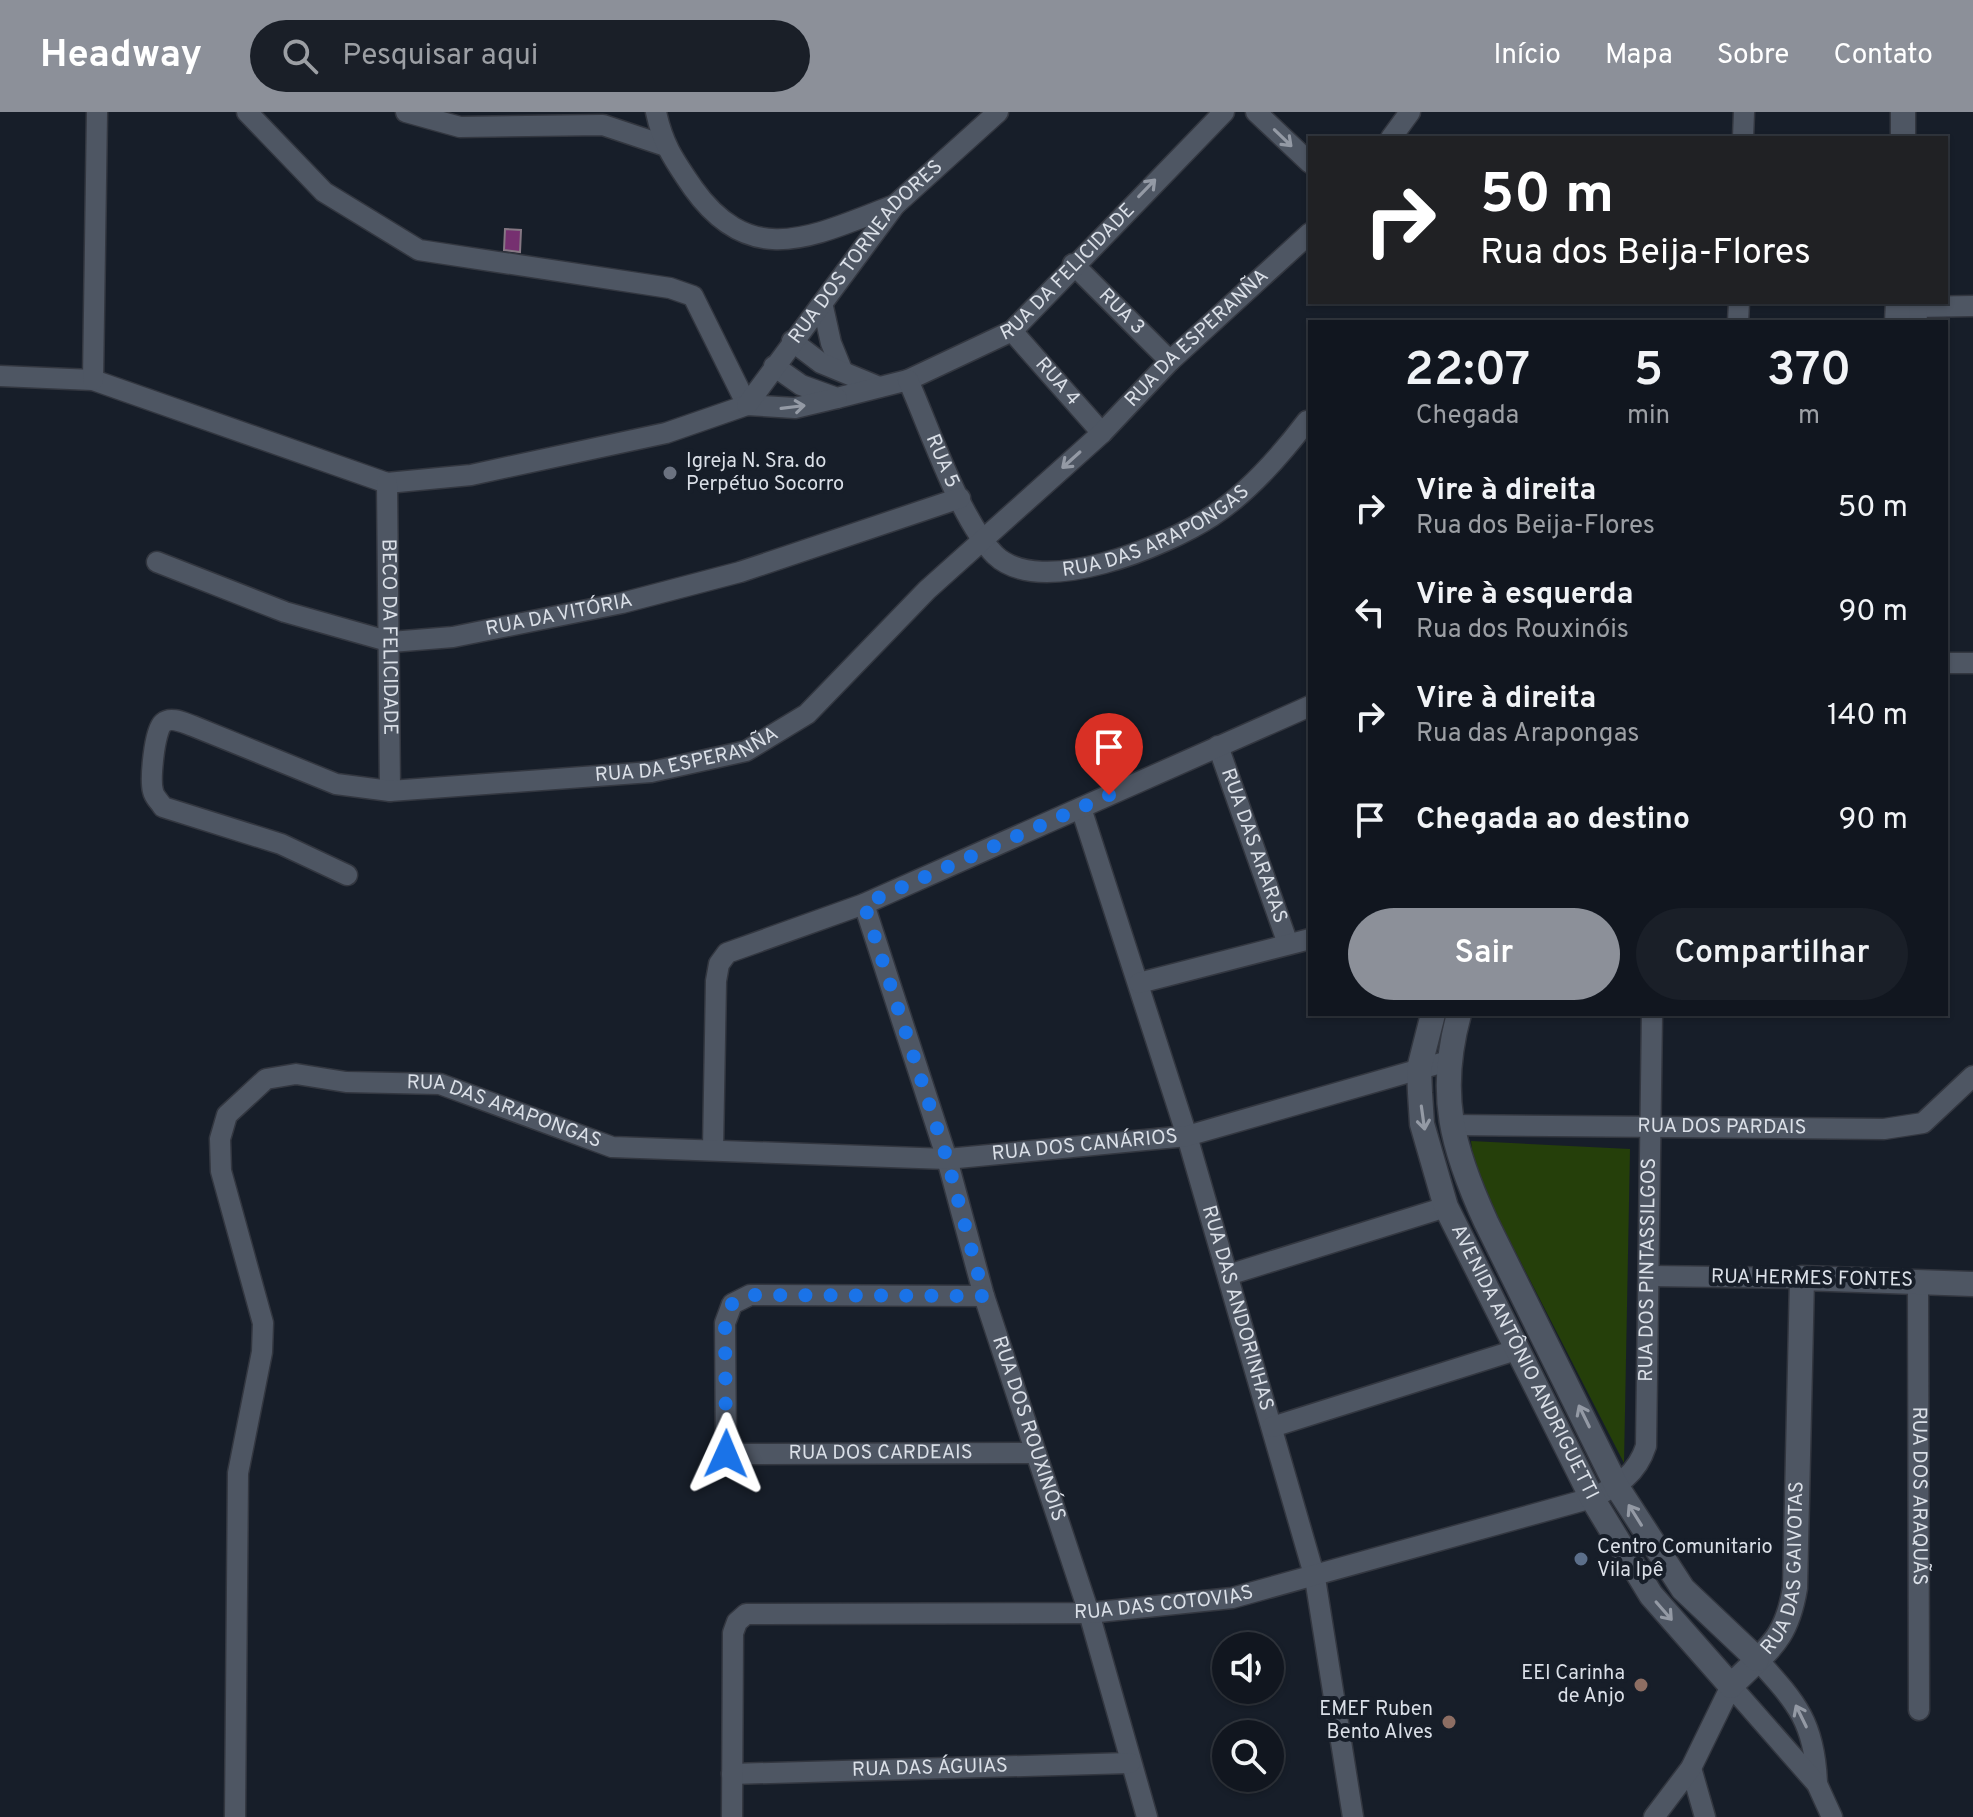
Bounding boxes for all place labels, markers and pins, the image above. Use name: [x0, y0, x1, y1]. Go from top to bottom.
place label: Igreja N. Sra. do Perpétuo Socorro: [686, 449, 844, 498]
marker: Igreja N. Sra. do Perpétuo Socorro: [661, 464, 679, 482]
pin: [1075, 713, 1143, 795]
place label: Centro Comunitario Vila Ipê: [1597, 1535, 1773, 1584]
marker: Centro Comunitario Vila Ipê: [1572, 1550, 1590, 1568]
place label: EEI Carinha de Anjo: [1521, 1661, 1625, 1710]
marker: EEI Carinha de Anjo: [1632, 1676, 1650, 1694]
place label: EMEF Ruben Bento Alves: [1319, 1697, 1433, 1746]
marker: EMEF Ruben Bento Alves: [1440, 1713, 1458, 1731]

